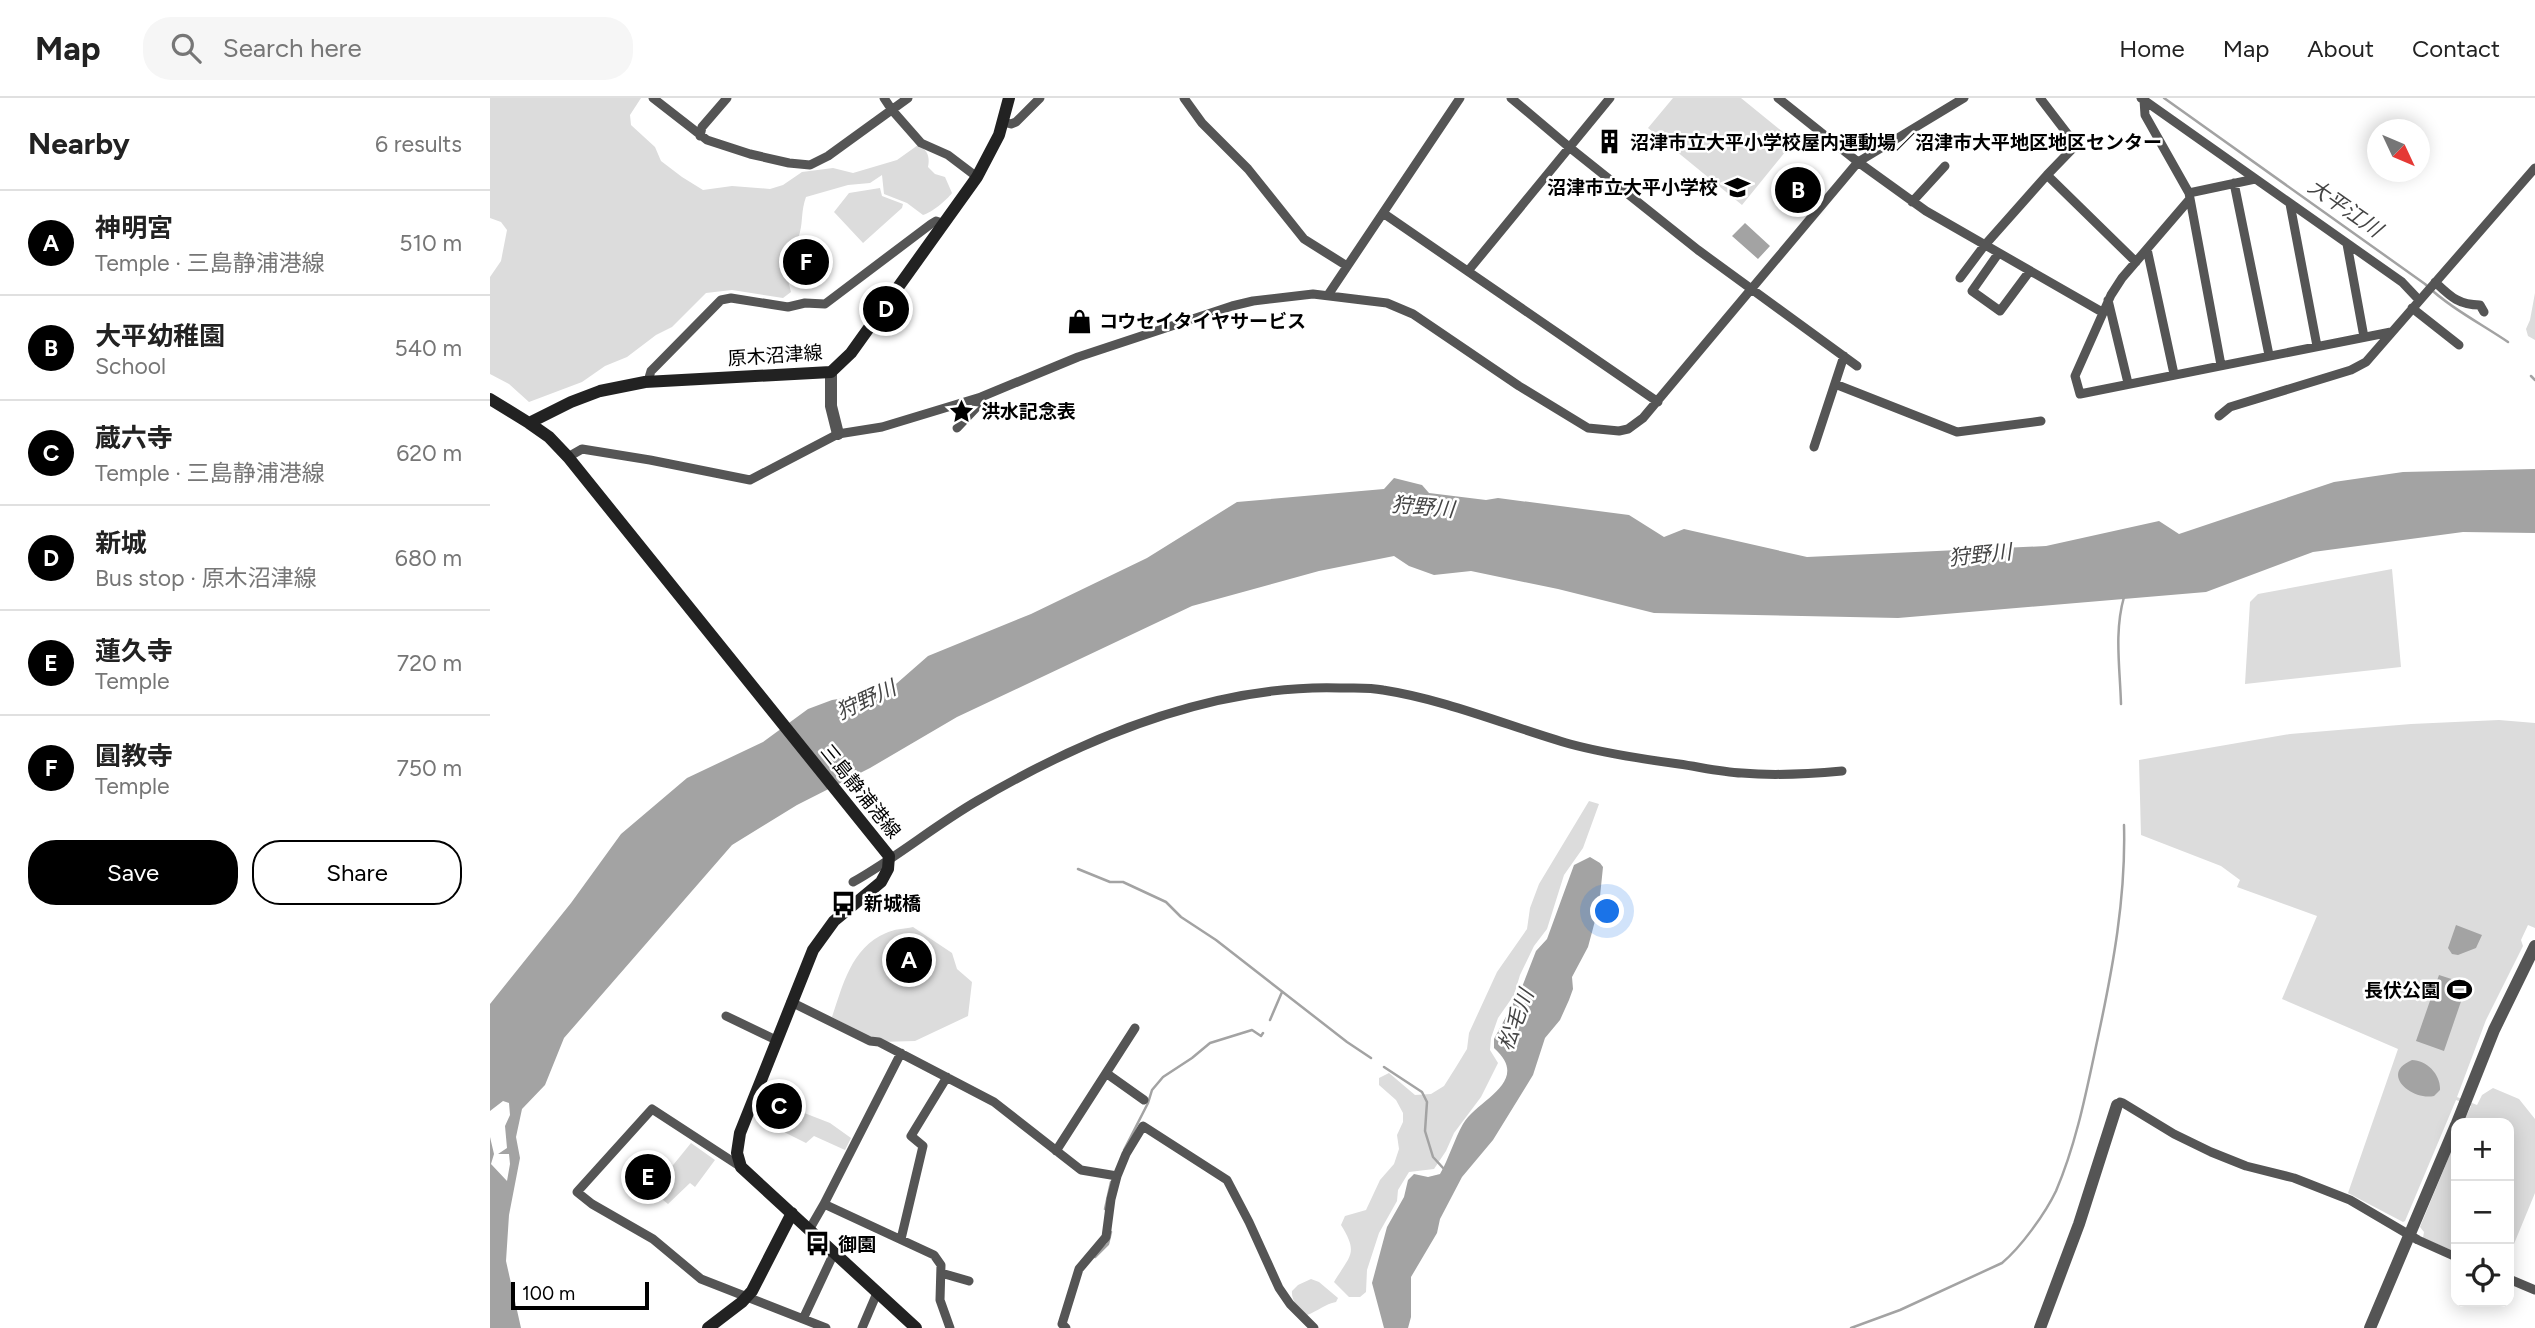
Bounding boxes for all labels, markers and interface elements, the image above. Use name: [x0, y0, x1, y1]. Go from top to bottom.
search box: [143, 17, 633, 80]
text: Map: [35, 29, 101, 68]
icon: search: [167, 29, 205, 67]
text: Search here: [223, 32, 362, 64]
text: Home: [2119, 34, 2185, 63]
text: Map: [2223, 34, 2269, 63]
text: About: [2307, 34, 2374, 63]
text: Contact: [2412, 34, 2500, 63]
north arrow: [2367, 119, 2430, 182]
text: Nearby: [28, 125, 130, 162]
building icon: 沼津市立大平小学校屋内運動場／沼津市大平地区地区センター: [1596, 128, 1624, 156]
text: 6 results: [375, 130, 462, 158]
place label: 沼津市立大平小学校屋内運動場／沼津市大平地区地区センター: [1630, 131, 2162, 154]
pin: B: [1775, 164, 1821, 216]
school or university icon: 沼津市立大平小学校: [1724, 173, 1752, 201]
water label: 大平江川: [2304, 173, 2388, 243]
place label: 沼津市立大平小学校: [1547, 176, 1718, 199]
text: 神明宮: [95, 212, 173, 244]
text: A: [43, 229, 59, 257]
text: 510 m: [399, 229, 462, 257]
pin: F: [783, 236, 829, 288]
text: Temple · 三島静浦港線: [95, 249, 325, 277]
pin: D: [863, 283, 909, 335]
shop icon: コウセイタイヤサービス: [1065, 307, 1093, 335]
place label: コウセイタイヤサービス: [1099, 310, 1306, 333]
text: 大平幼稚園: [95, 320, 225, 352]
text: B: [44, 334, 58, 362]
text: 540 m: [394, 334, 462, 362]
street label: 原木沼津線: [727, 341, 823, 370]
text: School: [95, 352, 166, 380]
place icon: 洪水記念表: [947, 397, 975, 425]
place label: 洪水記念表: [981, 400, 1076, 423]
text: 蔵六寺: [95, 422, 173, 454]
text: C: [43, 439, 59, 467]
text: 620 m: [396, 439, 462, 467]
text: Temple · 三島静浦港線: [95, 459, 325, 487]
water label: 狩野川: [1391, 491, 1458, 522]
text: 新城: [95, 527, 147, 559]
water label: 狩野川: [1947, 539, 2015, 570]
text: D: [43, 544, 59, 572]
text: 680 m: [395, 544, 462, 572]
text: Bus stop · 原木沼津線: [95, 564, 317, 592]
text: 蓮久寺: [95, 635, 173, 667]
text: E: [44, 649, 58, 677]
text: 720 m: [397, 649, 462, 677]
text: Temple: [95, 667, 170, 695]
water label: 狩野川: [832, 674, 901, 724]
text: 圓教寺: [95, 740, 173, 772]
street label: 三島静浦港線: [816, 740, 905, 843]
text: F: [45, 754, 57, 782]
text: 750 m: [396, 754, 462, 782]
text: Temple: [95, 772, 170, 800]
button: Save: [28, 840, 238, 905]
button: Share: [252, 840, 462, 905]
bus stop icon: 新城橋: [830, 889, 858, 917]
place label: 新城橋: [864, 892, 921, 915]
your location: [1590, 894, 1624, 928]
pin: A: [886, 934, 932, 986]
sports icon: 長伏公園: [2446, 976, 2474, 1004]
place label: 長伏公園: [2364, 979, 2440, 1002]
water label: 松毛川: [1493, 984, 1539, 1054]
pin: C: [756, 1080, 802, 1132]
map controls: [2451, 1118, 2514, 1307]
button: +: [2451, 1118, 2514, 1181]
pin: E: [625, 1151, 671, 1203]
button: −: [2451, 1181, 2514, 1244]
bus stop icon: 御園: [804, 1230, 832, 1258]
place label: 御園: [838, 1233, 876, 1256]
button: locate: [2451, 1244, 2514, 1307]
scale bar: [511, 1279, 649, 1311]
text: 100 m: [522, 1282, 575, 1305]

